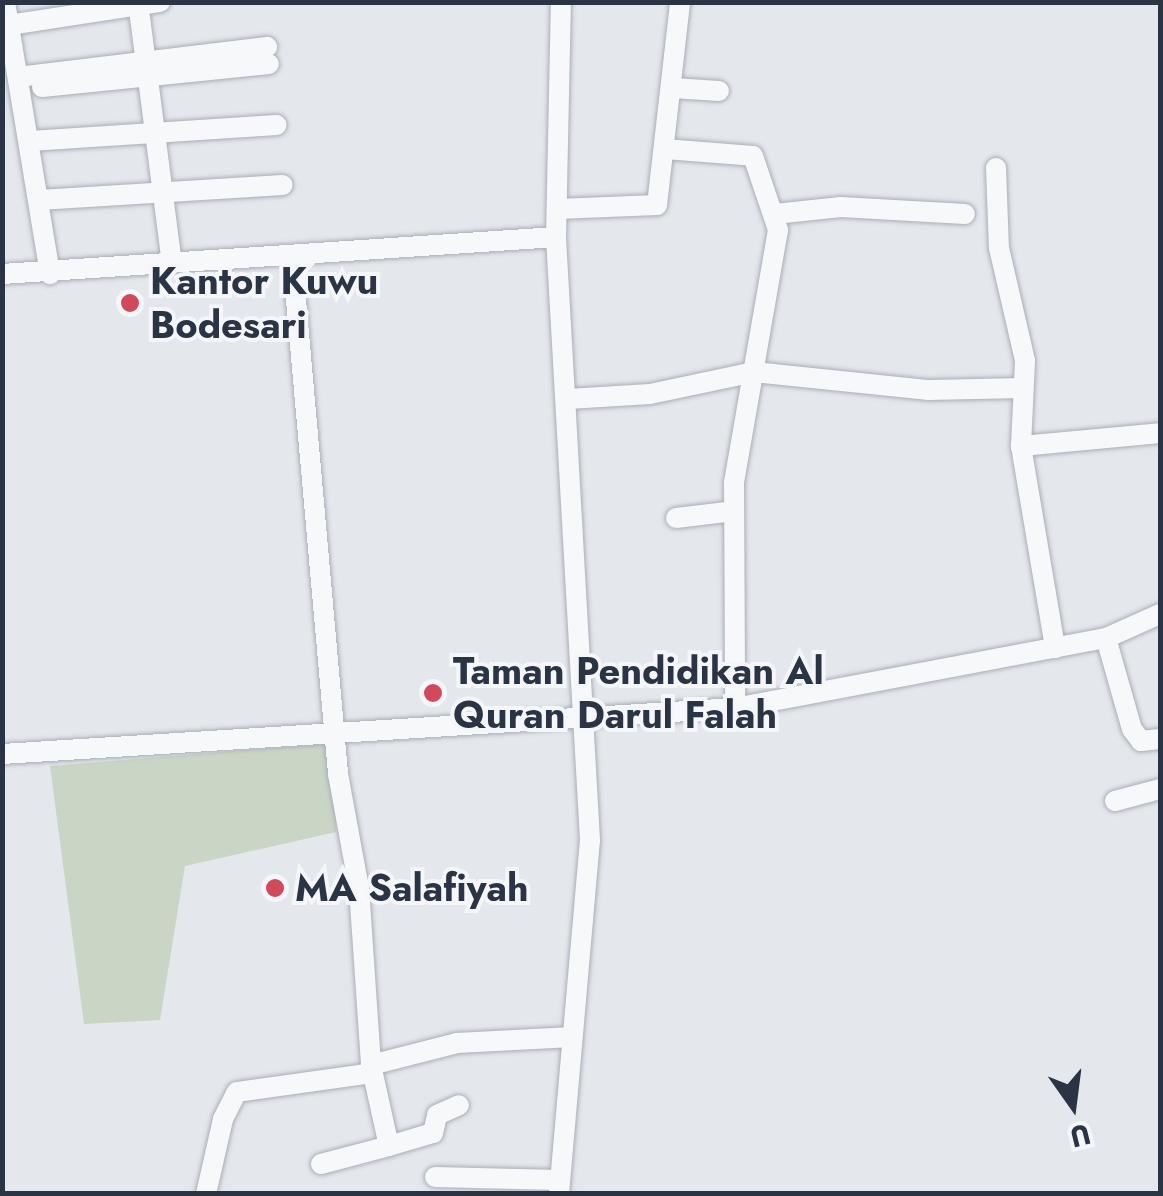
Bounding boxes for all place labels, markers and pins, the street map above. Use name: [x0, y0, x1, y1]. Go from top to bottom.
place label: Kantor Kuwu Bodesari: [150, 258, 378, 348]
marker: Kantor Kuwu Bodesari: [119, 292, 141, 314]
place label: Taman Pendidikan Al Quran Darul Falah: [453, 648, 824, 738]
marker: Taman Pendidikan Al Quran Darul Falah: [422, 682, 444, 704]
place label: MA Salafiyah: [295, 865, 529, 911]
marker: MA Salafiyah: [264, 877, 286, 899]

